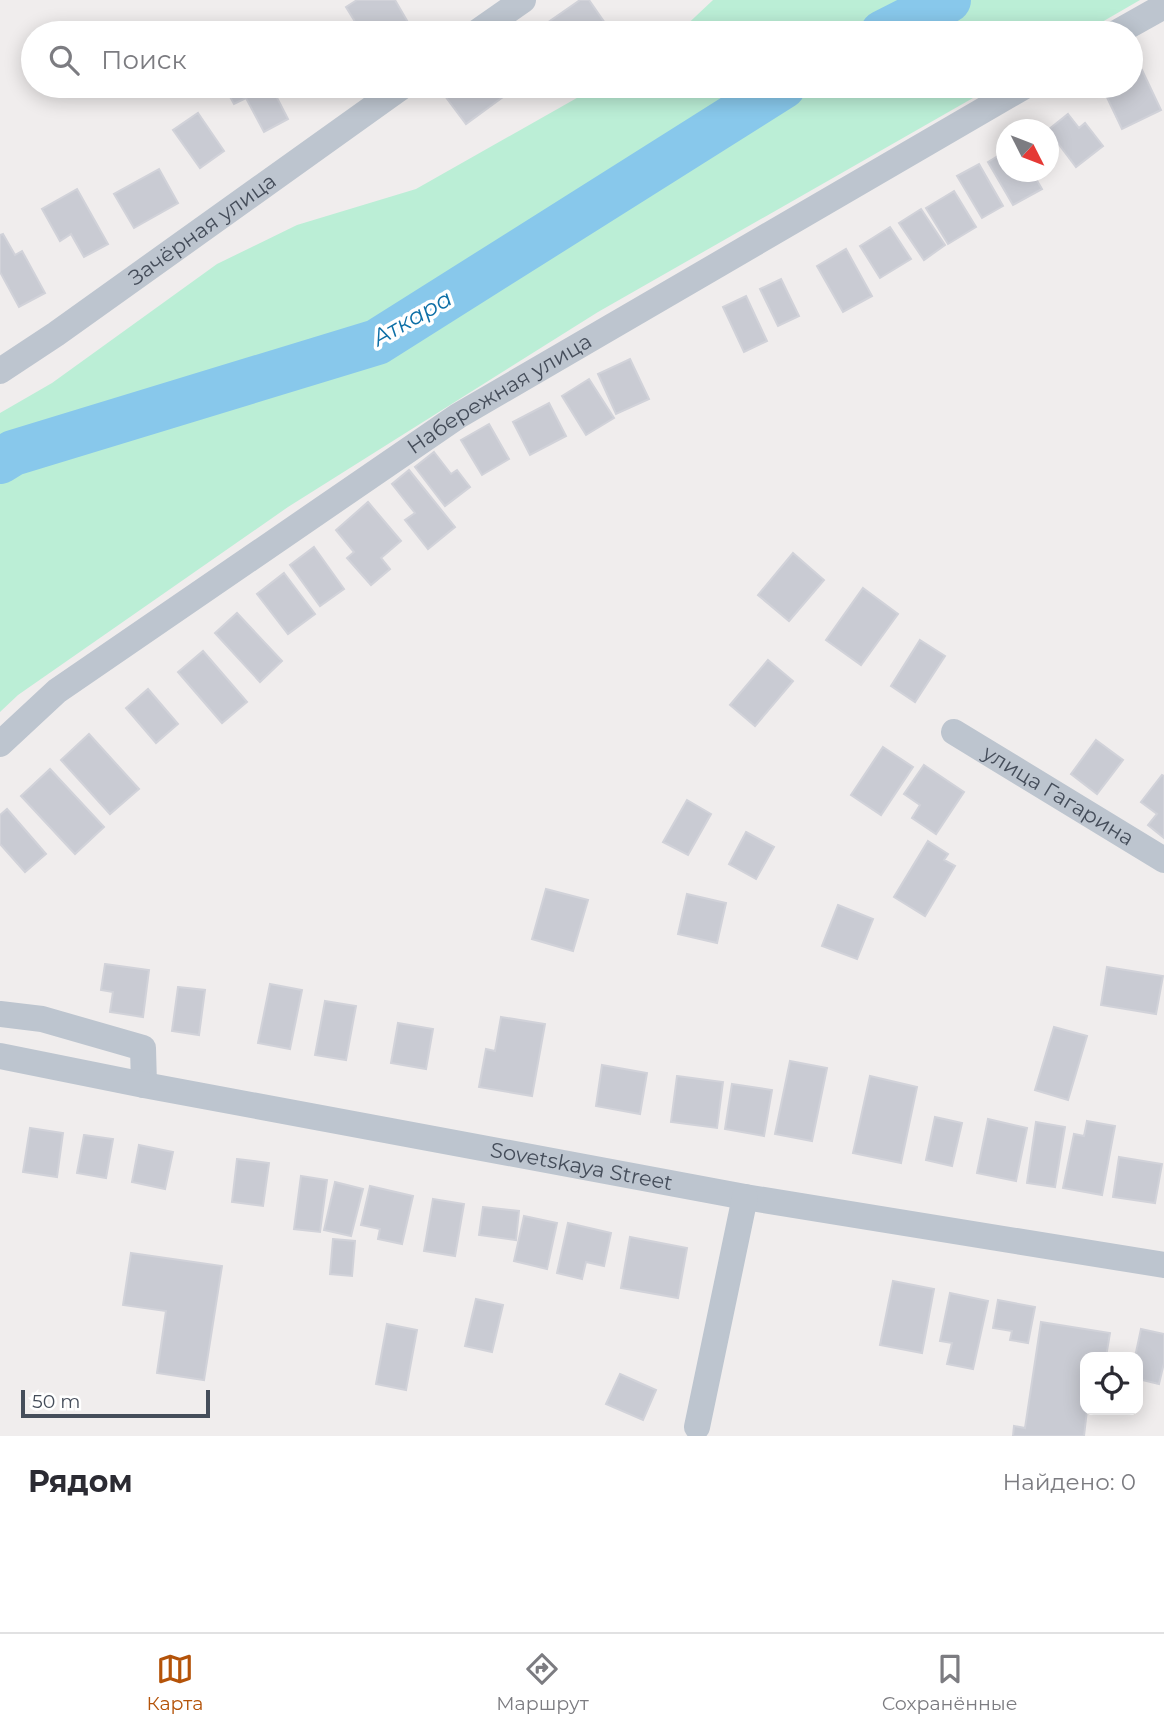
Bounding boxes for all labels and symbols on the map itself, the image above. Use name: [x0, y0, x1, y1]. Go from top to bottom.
north arrow: [996, 119, 1059, 182]
street label: Зачёрная улица: [123, 168, 281, 290]
water label: Аткара: [366, 284, 457, 352]
street label: Набережная улица: [402, 328, 596, 459]
street label: улица Гагарина: [978, 739, 1139, 851]
street label: Sovetskaya Street: [488, 1137, 675, 1195]
scale bar: [21, 1387, 210, 1419]

